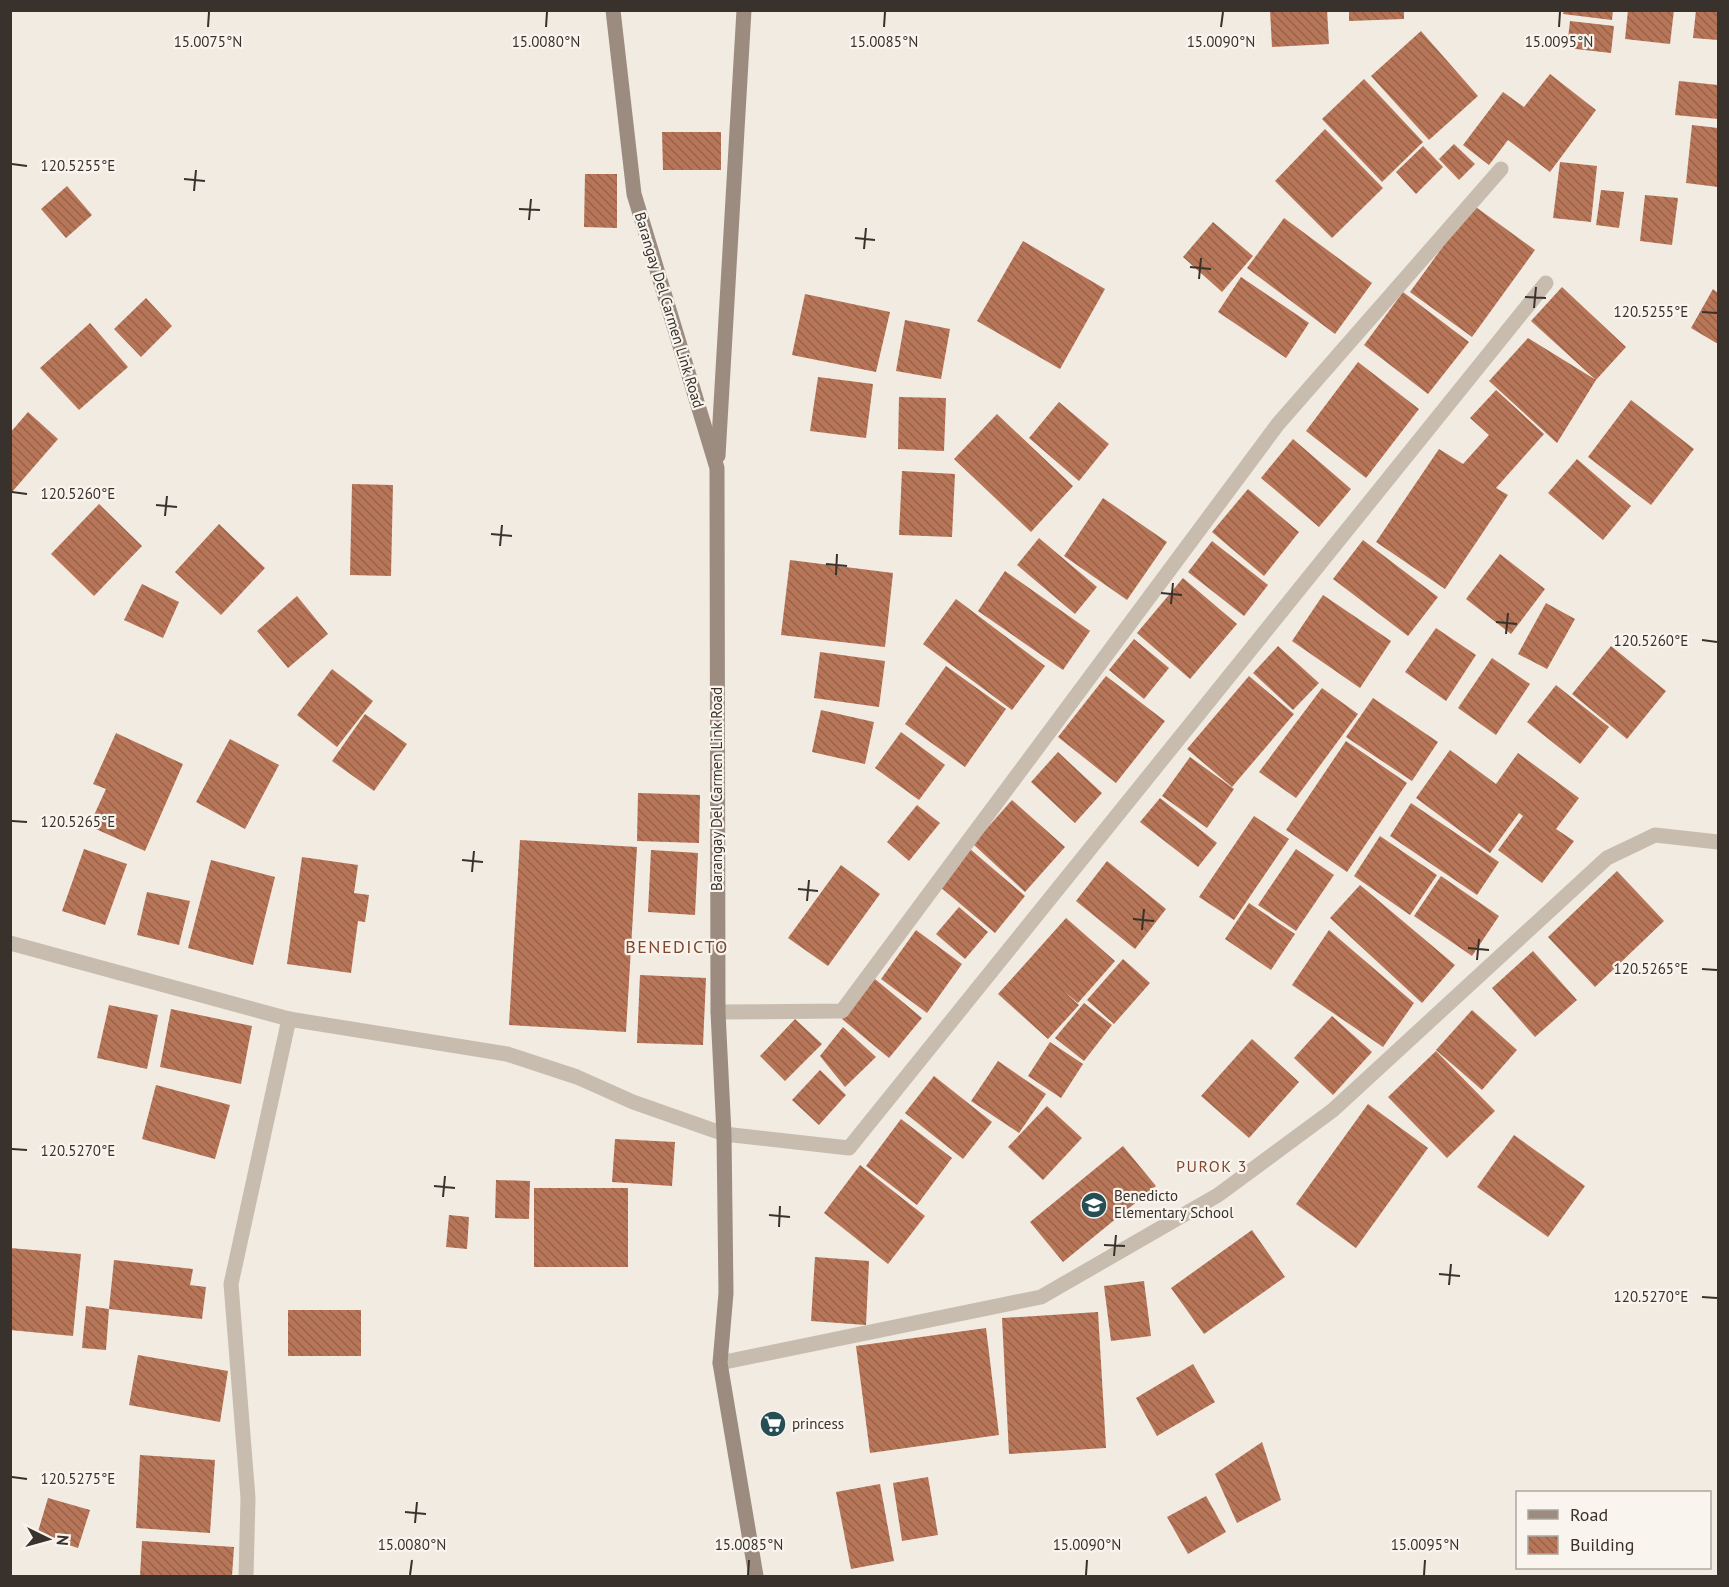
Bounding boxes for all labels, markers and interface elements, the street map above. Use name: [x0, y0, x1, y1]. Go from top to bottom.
text: 15.0075°N: [174, 32, 242, 51]
text: 15.0080°N: [512, 32, 580, 51]
text: 15.0085°N: [850, 32, 918, 51]
text: 15.0090°N: [1187, 32, 1255, 51]
text: 15.0095°N: [1525, 32, 1593, 51]
text: 120.5255°E: [41, 156, 115, 175]
street label: Barangay Del Carmen Link Road: [631, 210, 708, 410]
text: 120.5255°E: [1614, 302, 1688, 321]
text: 120.5260°E: [41, 484, 115, 503]
text: 120.5260°E: [1614, 631, 1688, 650]
street label: Barangay Del Carmen Link Road: [707, 687, 726, 891]
text: 120.5265°E: [41, 812, 115, 831]
district label: BENEDICTO: [625, 935, 729, 958]
text: 120.5265°E: [1614, 959, 1688, 978]
text: 120.5270°E: [41, 1141, 115, 1160]
district label: PUROK 3: [1176, 1156, 1248, 1176]
place label: Benedicto Elementary School: [1114, 1186, 1234, 1222]
school or university icon: Benedicto Elementary School: [1079, 1190, 1109, 1220]
text: 120.5270°E: [1614, 1287, 1688, 1306]
supermarket icon: princess: [758, 1409, 788, 1439]
place label: princess: [792, 1414, 844, 1433]
text: 120.5275°E: [41, 1469, 115, 1488]
legend: [1516, 1491, 1711, 1569]
text: Road: [1570, 1503, 1608, 1526]
north arrow: [18, 1509, 78, 1569]
text: Building: [1570, 1533, 1634, 1556]
text: N: [53, 1534, 73, 1546]
text: 15.0080°N: [378, 1535, 446, 1554]
text: 15.0085°N: [715, 1535, 783, 1554]
text: 15.0090°N: [1053, 1535, 1121, 1554]
text: 15.0095°N: [1391, 1535, 1459, 1554]

